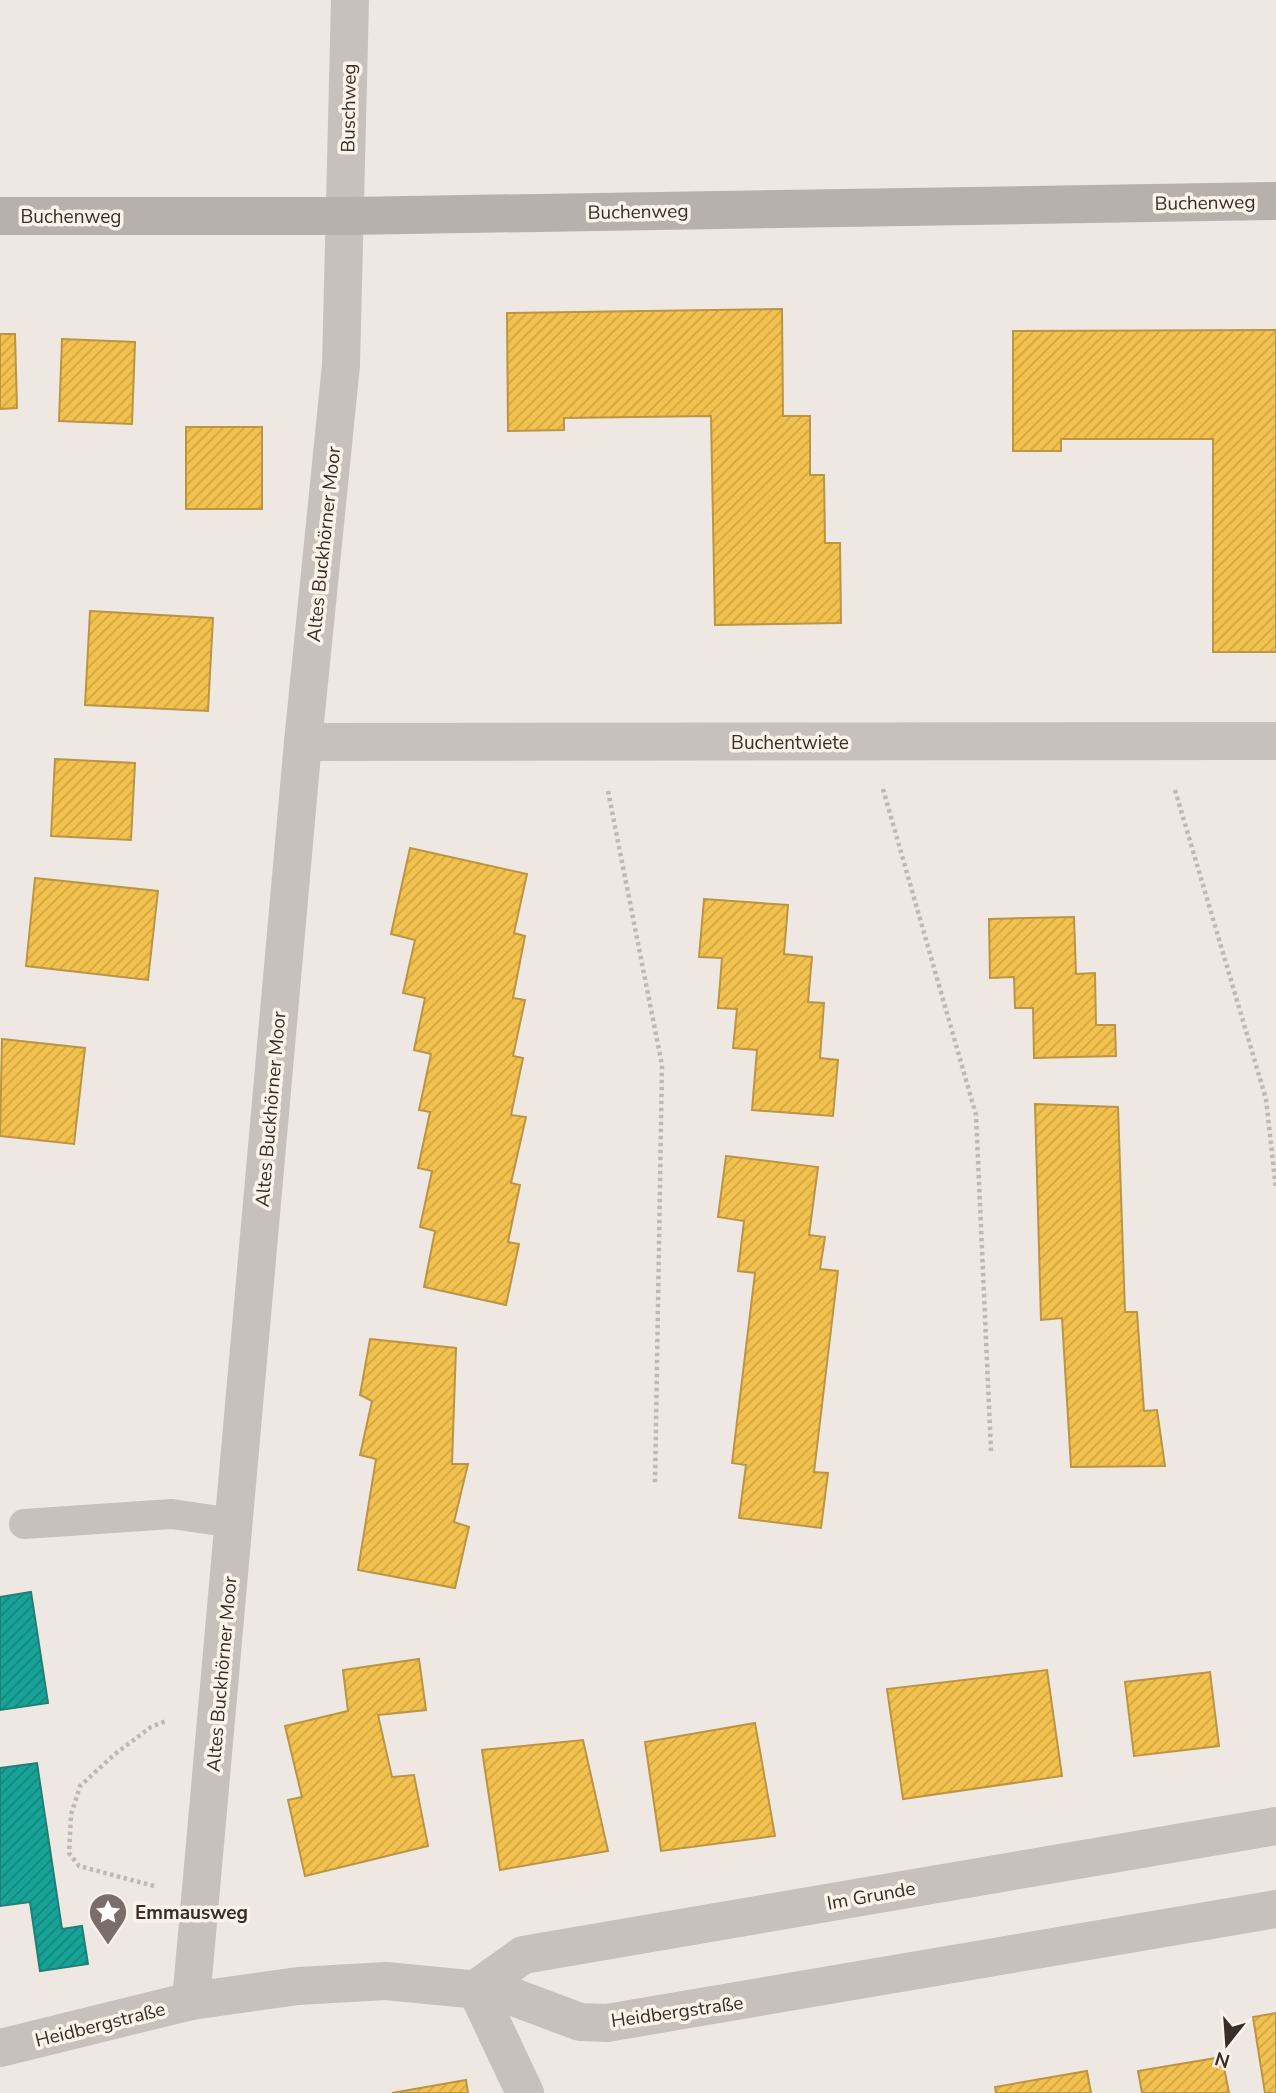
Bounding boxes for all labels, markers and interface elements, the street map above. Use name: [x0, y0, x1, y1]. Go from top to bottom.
street label: Buschweg: [335, 63, 363, 153]
street label: Buchenweg: [1154, 189, 1256, 217]
street label: Buchenweg: [587, 198, 689, 226]
street label: Buchenweg: [21, 204, 121, 230]
street label: Altes Buckhörner Moor: [301, 445, 347, 643]
street label: Buchentwiete: [731, 730, 849, 756]
street label: Altes Buckhörner Moor: [249, 1010, 293, 1208]
street label: Altes Buckhörner Moor: [200, 1575, 244, 1773]
street label: Im Grunde: [825, 1875, 917, 1917]
place icon: Emmausweg: [87, 1891, 129, 1946]
place label: Emmausweg: [135, 1900, 248, 1926]
street label: Heidbergstraße: [609, 1990, 745, 2034]
street label: Heidbergstraße: [32, 1996, 168, 2054]
north arrow: [1192, 2009, 1262, 2079]
text: N: [1212, 2045, 1233, 2074]

